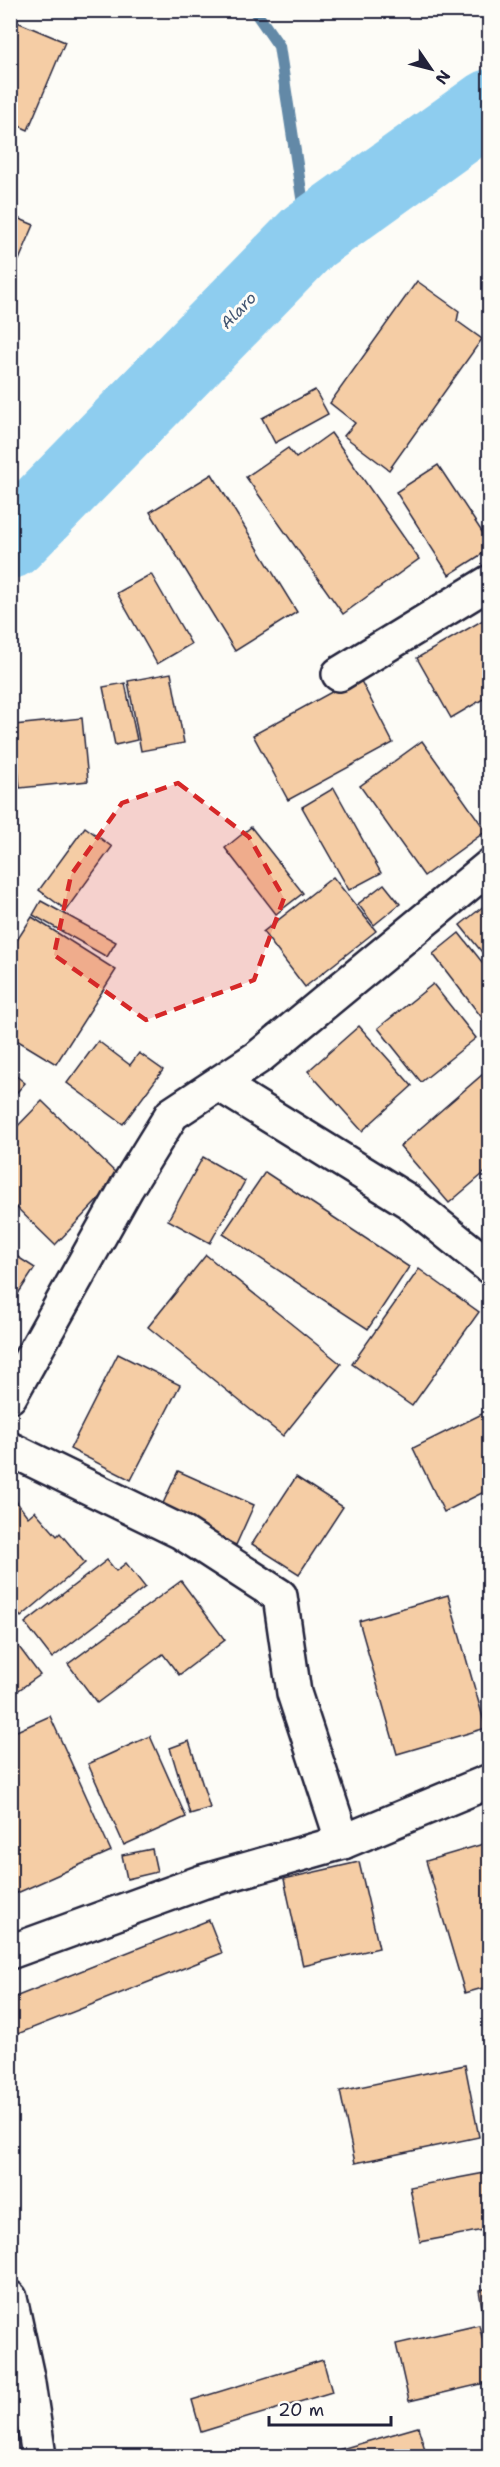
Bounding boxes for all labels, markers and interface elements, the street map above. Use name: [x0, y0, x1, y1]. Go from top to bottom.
north arrow: [401, 39, 461, 99]
text: N: [431, 66, 455, 89]
water label: Alaro: [216, 287, 261, 333]
scale bar: [269, 2389, 390, 2427]
text: 20 m: [278, 2398, 324, 2422]

